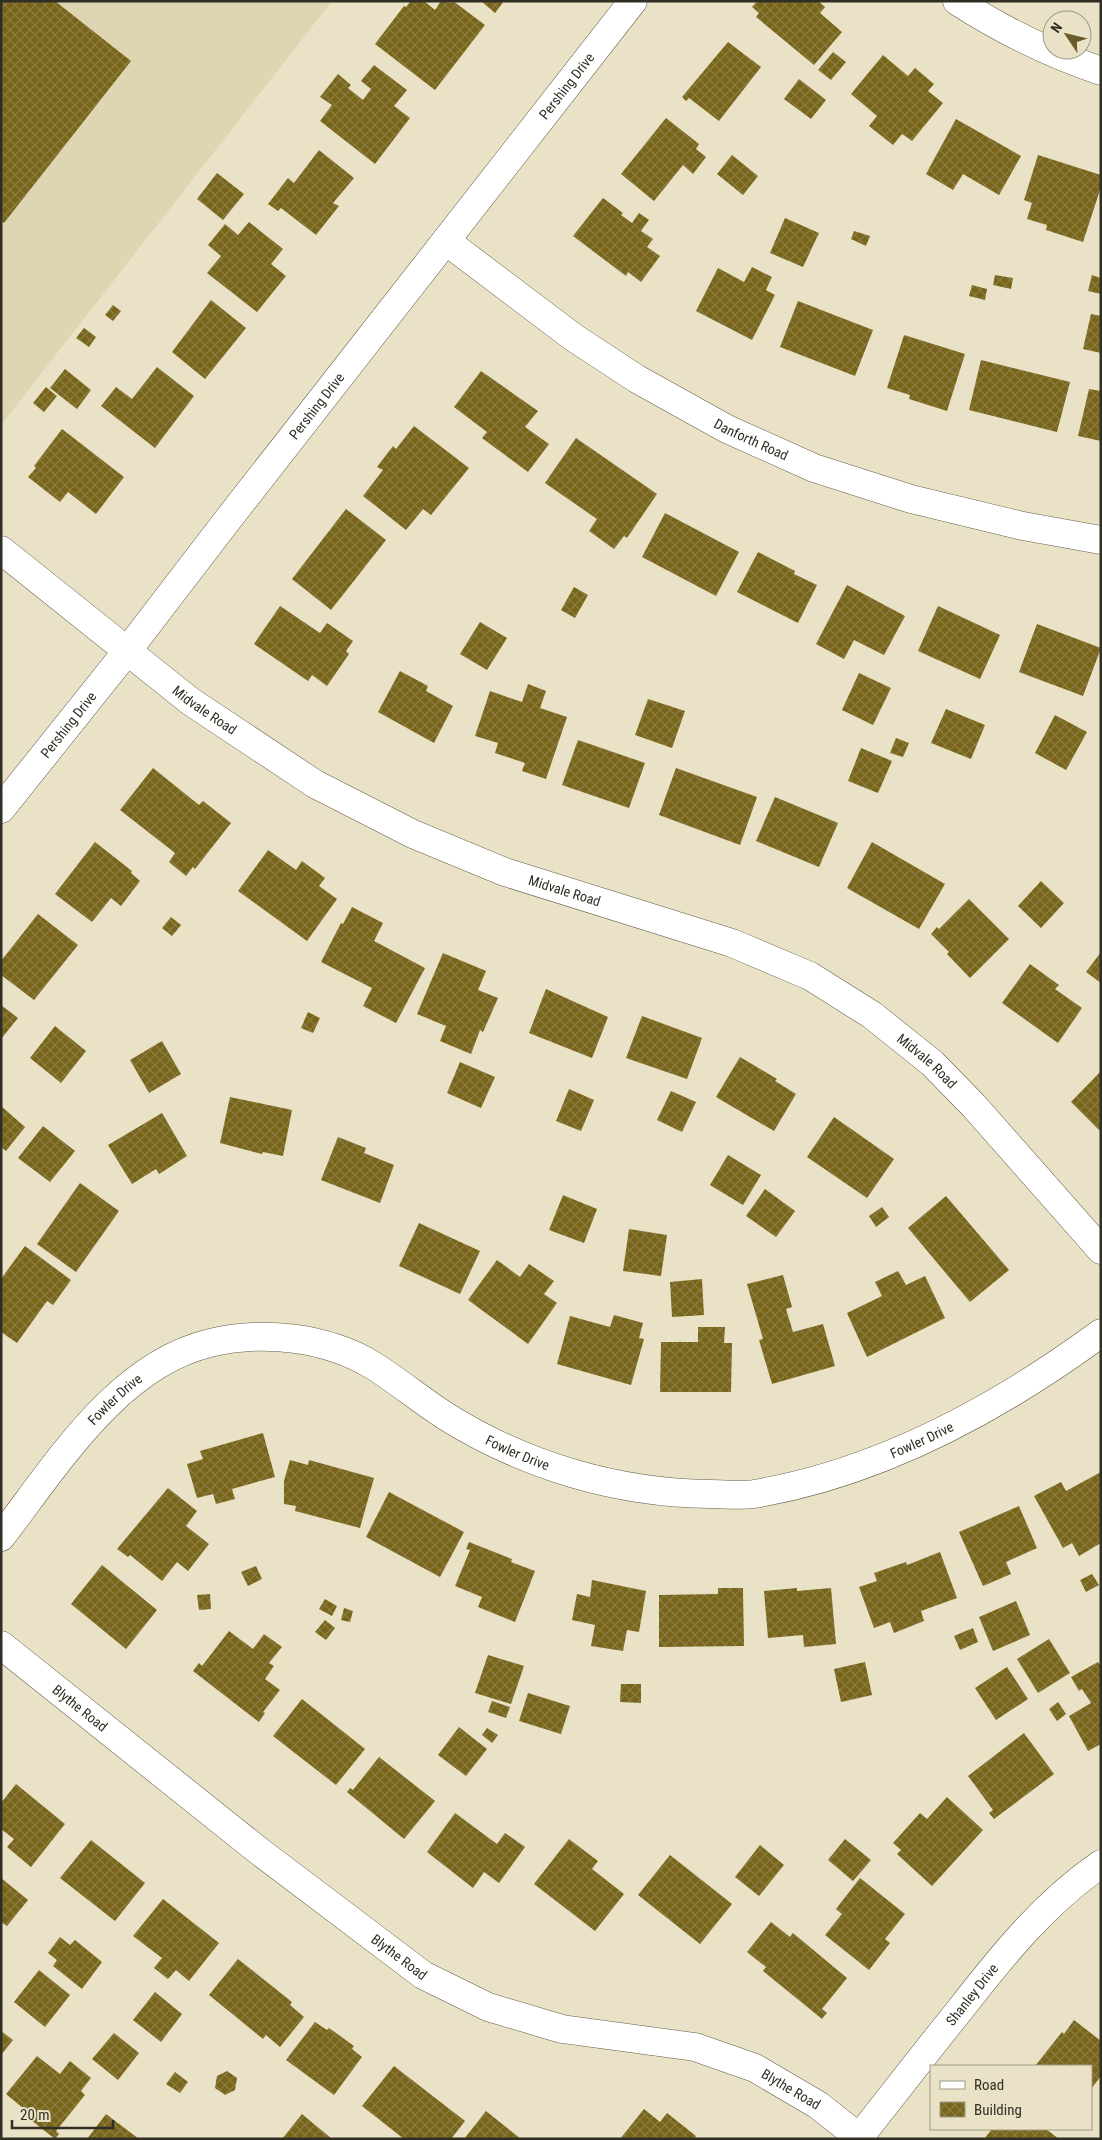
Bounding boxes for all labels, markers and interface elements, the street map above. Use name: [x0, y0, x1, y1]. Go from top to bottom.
north arrow: [1042, 10, 1092, 60]
text: N: [1047, 19, 1065, 36]
street label: Pershing Drive: [536, 49, 598, 122]
street label: Pershing Drive: [286, 369, 348, 442]
street label: Danforth Road: [711, 415, 791, 463]
street label: Midvale Road: [169, 682, 240, 738]
street label: Pershing Drive: [37, 688, 100, 761]
street label: Midvale Road: [527, 872, 603, 909]
street label: Midvale Road: [894, 1030, 960, 1092]
street label: Fowler Drive: [84, 1370, 145, 1428]
street label: Fowler Drive: [888, 1418, 956, 1461]
street label: Fowler Drive: [483, 1432, 552, 1473]
street label: Blythe Road: [49, 1681, 111, 1735]
street label: Blythe Road: [368, 1931, 430, 1983]
street label: Shanley Drive: [943, 1960, 1002, 2029]
legend: [930, 2065, 1092, 2130]
street label: Blythe Road: [759, 2066, 823, 2113]
text: Road: [974, 2076, 1004, 2094]
scale bar: [12, 2098, 114, 2130]
text: Building: [974, 2101, 1022, 2119]
text: 20 m: [20, 2106, 50, 2124]

